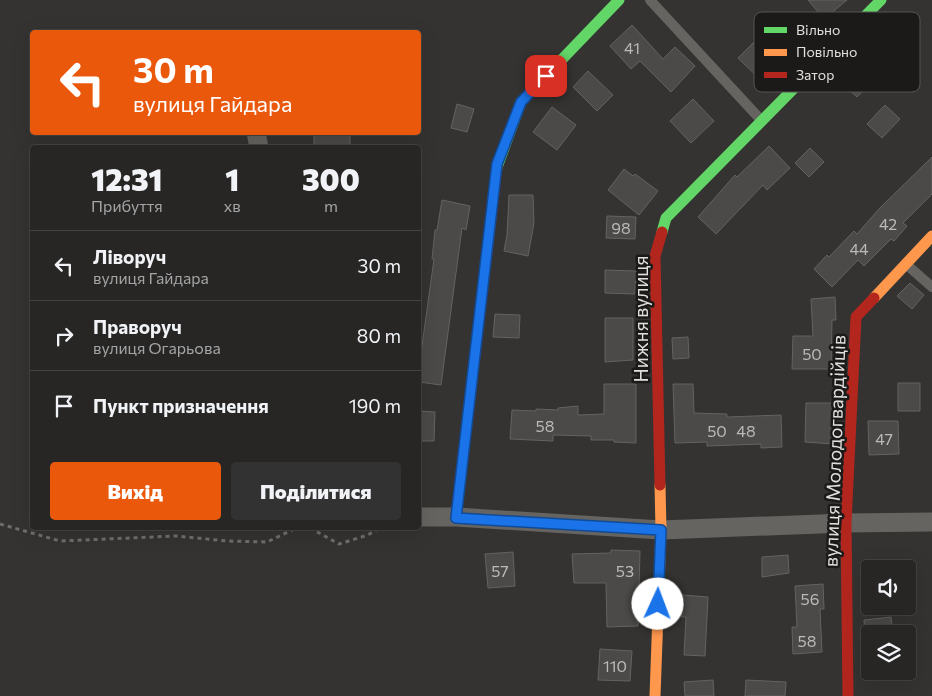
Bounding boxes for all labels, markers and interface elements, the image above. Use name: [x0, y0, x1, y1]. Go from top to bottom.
legend: [754, 12, 920, 92]
text: Вільно: [796, 21, 840, 38]
house number: 41: [624, 38, 640, 57]
text: Повільно: [796, 43, 857, 60]
text: 30 m: [133, 47, 214, 90]
icon: left: [50, 50, 115, 115]
pin: [525, 55, 567, 97]
icon: arrive: [532, 62, 560, 90]
text: Затор: [796, 66, 834, 83]
text: вулиця Гайдара: [133, 90, 292, 117]
text: 12:31: [91, 160, 163, 197]
text: 1: [225, 160, 239, 197]
text: 300: [302, 160, 360, 197]
text: Прибуття: [91, 196, 163, 215]
text: хв: [224, 196, 241, 215]
text: m: [324, 196, 338, 215]
house number: 42: [879, 214, 897, 233]
house number: 98: [611, 218, 631, 237]
house number: 44: [849, 239, 869, 258]
text: Ліворуч: [93, 245, 166, 268]
icon: left: [50, 252, 78, 280]
text: 30 m: [358, 254, 401, 277]
street label: Нижня вулиця: [629, 256, 652, 382]
text: вулиця Гайдара: [93, 268, 209, 287]
text: Праворуч: [93, 315, 182, 338]
icon: right: [50, 322, 78, 350]
text: 80 m: [357, 324, 401, 347]
street label: вулиця Молодогвардійців: [818, 335, 850, 567]
text: вулиця Огарьова: [93, 338, 221, 357]
house number: 50: [802, 344, 822, 363]
icon: arrive: [50, 392, 78, 420]
text: Пункт призначення: [93, 394, 269, 417]
text: 190 m: [349, 394, 401, 417]
house number: 58: [536, 416, 554, 435]
house number: 50: [707, 421, 727, 440]
house number: 48: [736, 421, 756, 440]
house number: 47: [875, 429, 893, 448]
button: Вихід: [50, 462, 221, 520]
button: Поділитися: [231, 462, 401, 520]
map controls: [861, 560, 916, 680]
button: sound: [861, 560, 916, 615]
house number: 57: [491, 561, 509, 580]
house number: 53: [616, 561, 634, 580]
position arrow: [631, 577, 683, 629]
house number: 56: [801, 589, 819, 608]
button: layers: [861, 625, 916, 680]
house number: 58: [798, 631, 816, 650]
house number: 110: [603, 656, 627, 675]

